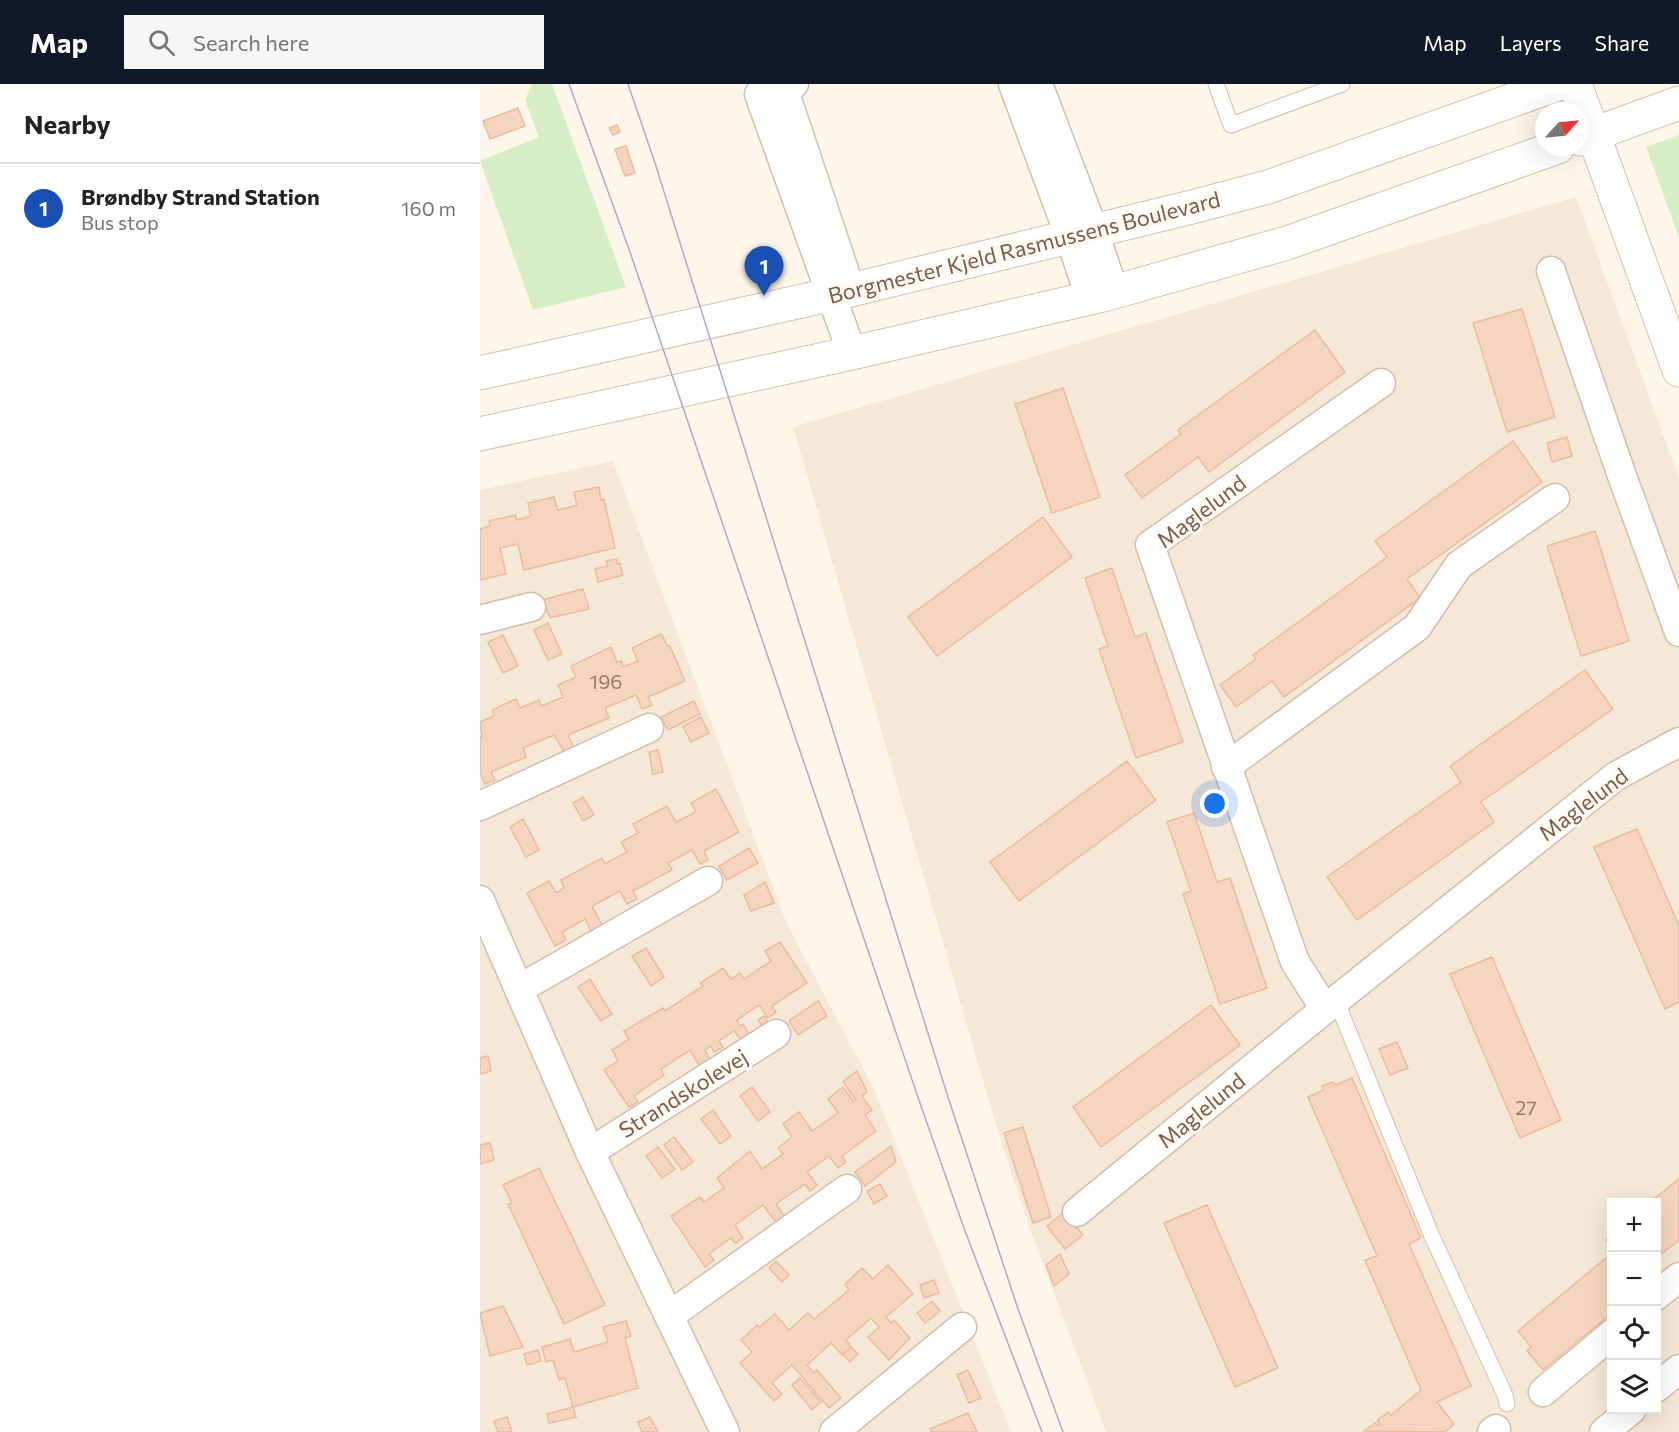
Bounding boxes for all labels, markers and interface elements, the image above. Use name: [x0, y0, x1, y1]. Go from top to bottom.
search box: [124, 15, 544, 69]
text: Map: [30, 25, 88, 59]
icon: search: [145, 26, 178, 59]
text: Search here: [193, 29, 309, 56]
text: Map: [1423, 30, 1467, 55]
text: Layers: [1500, 30, 1562, 55]
text: Share: [1595, 30, 1649, 55]
north arrow: [1535, 102, 1589, 156]
text: Nearby: [24, 108, 111, 139]
text: Brøndby Strand Station: [81, 183, 320, 210]
street label: Borgmester Kjeld Rasmussens Boulevard: [825, 185, 1223, 309]
text: 1: [39, 196, 48, 220]
text: 160 m: [401, 196, 456, 220]
text: Bus stop: [81, 210, 159, 234]
pin: 1: [744, 246, 784, 296]
street label: Maglelund: [1151, 469, 1251, 553]
house number: 196: [590, 669, 622, 693]
street label: Maglelund: [1533, 762, 1633, 846]
your location: [1200, 789, 1229, 818]
street label: Strandskolevej: [614, 1043, 752, 1143]
street label: Maglelund: [1152, 1067, 1250, 1153]
house number: 27: [1515, 1095, 1537, 1119]
map controls: [1607, 1198, 1661, 1414]
button: +: [1607, 1198, 1661, 1252]
button: −: [1607, 1252, 1661, 1306]
button: locate: [1607, 1306, 1661, 1360]
button: layers: [1607, 1360, 1661, 1414]

